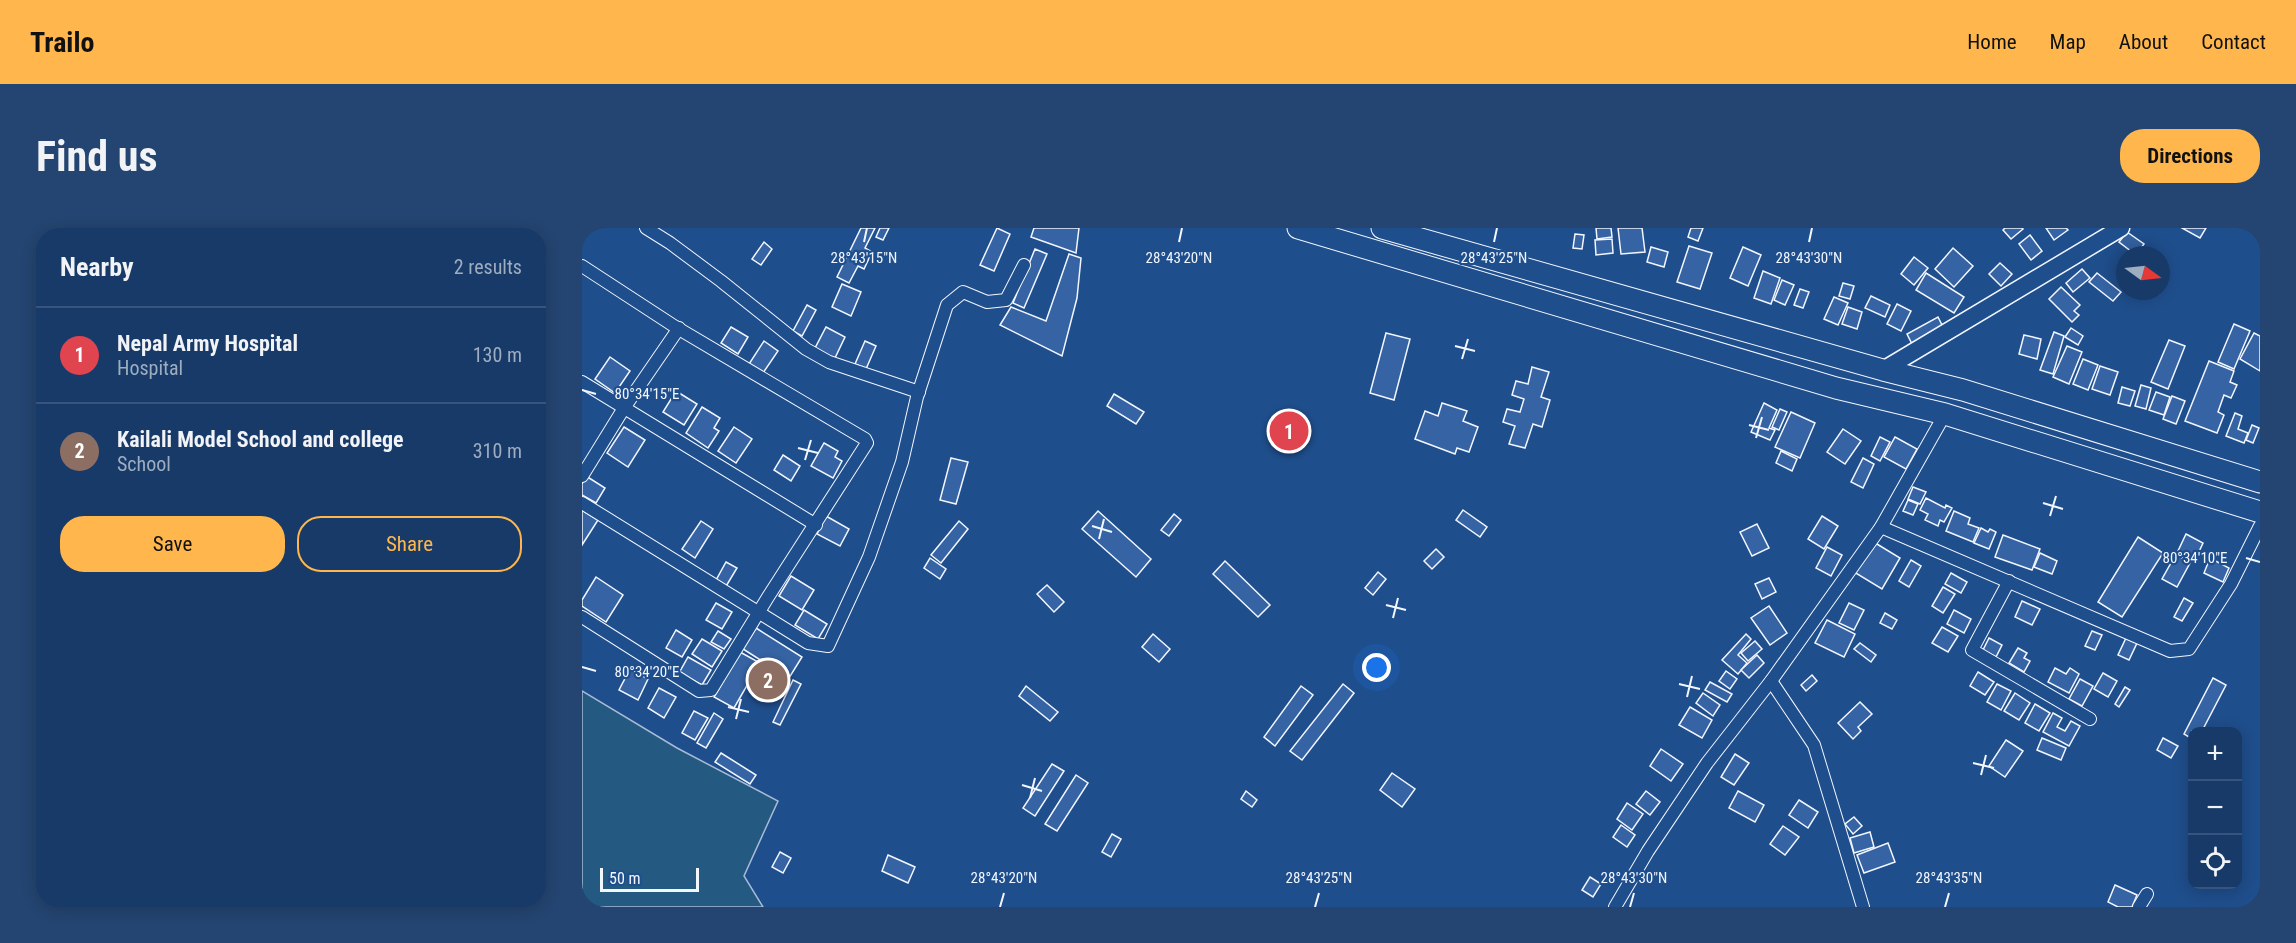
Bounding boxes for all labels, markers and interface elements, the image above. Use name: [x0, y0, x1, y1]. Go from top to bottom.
text: Trailo: [30, 26, 94, 59]
text: Home: [1967, 30, 2017, 54]
text: Map: [2050, 30, 2086, 54]
text: About: [2119, 30, 2168, 54]
text: Contact: [2201, 30, 2266, 54]
button: Directions: [2120, 129, 2260, 183]
text: Find us: [36, 132, 157, 181]
north arrow: [2116, 246, 2170, 300]
text: 28°43'15"N: [831, 249, 897, 267]
text: 28°43'20"N: [1146, 249, 1212, 267]
text: 28°43'25"N: [1461, 249, 1527, 267]
text: 28°43'30"N: [1776, 249, 1842, 267]
text: Nearby: [60, 252, 134, 282]
text: 2 results: [454, 255, 522, 279]
text: Nepal Army Hospital: [117, 331, 298, 356]
text: 1: [74, 343, 85, 367]
text: 130 m: [473, 343, 522, 367]
text: Hospital: [117, 356, 183, 380]
text: 80°34'15"E: [615, 385, 679, 403]
pin: 1: [1270, 408, 1308, 454]
text: Kailali Model School and college: [117, 427, 404, 452]
text: 2: [74, 439, 85, 463]
text: 310 m: [473, 439, 522, 463]
text: School: [117, 452, 171, 476]
button: Save: [60, 516, 285, 572]
button: Share: [297, 516, 522, 572]
text: 80°34'10"E: [2163, 549, 2227, 567]
your location: [1362, 653, 1391, 682]
pin: 2: [748, 658, 788, 702]
text: 80°34'20"E: [615, 663, 679, 681]
map controls: [2188, 727, 2242, 889]
button: +: [2188, 727, 2242, 781]
button: −: [2188, 781, 2242, 835]
button: locate: [2188, 835, 2242, 889]
scale bar: [600, 865, 699, 892]
text: 50 m: [609, 869, 641, 888]
text: 28°43'20"N: [971, 869, 1037, 887]
text: 28°43'25"N: [1286, 869, 1352, 887]
text: 28°43'30"N: [1601, 869, 1667, 887]
text: 28°43'35"N: [1916, 869, 1982, 887]

